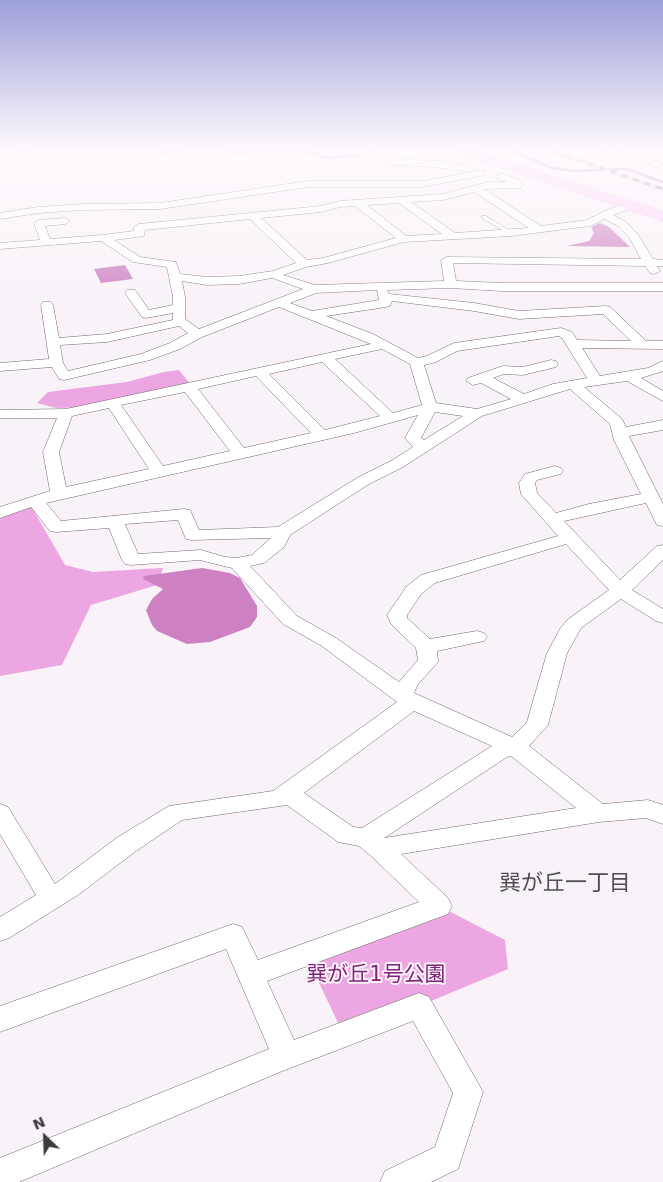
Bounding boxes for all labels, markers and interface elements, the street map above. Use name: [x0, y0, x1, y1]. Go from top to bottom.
district label: 巽が丘一丁目: [499, 871, 631, 897]
park label: 巽が丘1号公園: [306, 963, 446, 989]
north arrow: [20, 1112, 70, 1162]
text: N: [30, 1114, 48, 1133]

